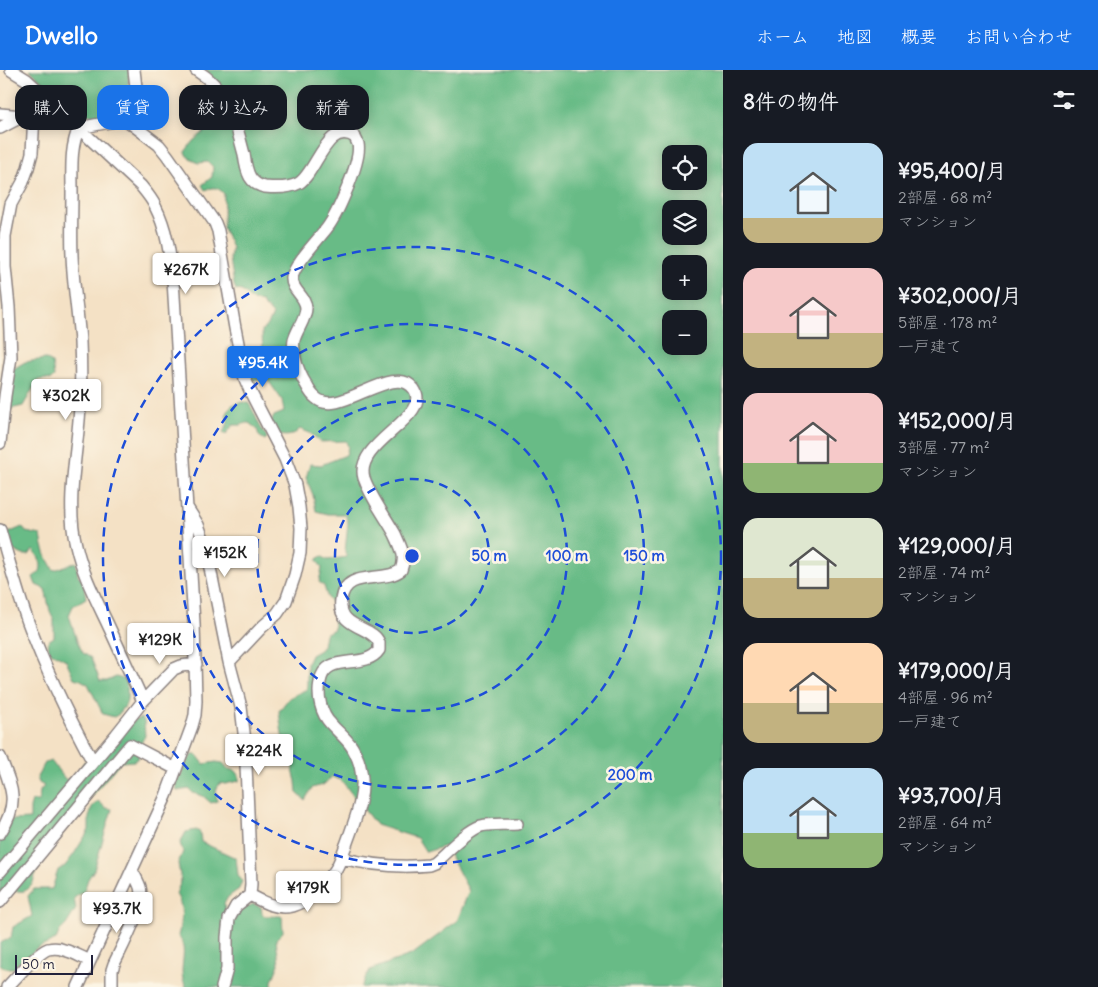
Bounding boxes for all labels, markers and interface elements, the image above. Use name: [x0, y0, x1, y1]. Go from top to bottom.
text: Dwello: [25, 20, 98, 50]
text: ホーム: [756, 25, 809, 48]
text: 地図: [837, 25, 873, 48]
text: 概要: [901, 25, 937, 48]
text: お問い合わせ: [965, 25, 1073, 48]
chip: 購入: [15, 85, 87, 130]
chip: 賃貸: [97, 85, 169, 130]
chip: 絞り込み: [179, 85, 287, 130]
chip: 新着: [297, 85, 369, 130]
icon: filters: [1050, 86, 1078, 114]
text: 8件の物件: [743, 88, 839, 115]
map controls: [662, 145, 707, 355]
button: locate: [662, 145, 707, 190]
text: ¥95,400/月: [898, 157, 1007, 184]
icon: home: [783, 163, 843, 223]
text: 2部屋 · 68 m²: [898, 187, 992, 207]
button: layers: [662, 200, 707, 245]
text: マンション: [898, 211, 977, 231]
pin: ¥267K: [151, 252, 221, 295]
button: +: [662, 255, 707, 300]
text: ¥267K: [163, 259, 209, 279]
text: ¥302,000/月: [898, 282, 1022, 309]
icon: home: [783, 288, 843, 348]
button: −: [662, 310, 707, 355]
text: 5部屋 · 178 m²: [898, 312, 998, 332]
text: 一戸建て: [898, 336, 962, 356]
pin: ¥95.4K: [222, 346, 304, 388]
text: ¥95.4K: [238, 352, 288, 372]
pin: ¥302K: [31, 378, 101, 421]
text: ¥302K: [42, 385, 90, 405]
text: ¥152,000/月: [898, 407, 1016, 434]
icon: home: [783, 413, 843, 473]
text: 3部屋 · 77 m²: [898, 437, 990, 457]
text: マンション: [898, 461, 977, 481]
text: ¥129,000/月: [898, 532, 1016, 559]
pin: ¥152K: [190, 536, 260, 578]
icon: home: [783, 538, 843, 598]
text: ¥152K: [203, 542, 247, 562]
text: 50 m: [471, 546, 507, 565]
text: 100 m: [546, 546, 588, 565]
text: 150 m: [623, 546, 665, 565]
centre of rings: [403, 547, 421, 565]
text: 2部屋 · 74 m²: [898, 562, 991, 582]
text: マンション: [898, 586, 977, 606]
pin: ¥129K: [125, 622, 195, 665]
text: ¥129K: [138, 629, 182, 649]
text: ¥179,000/月: [898, 657, 1015, 684]
icon: home: [783, 663, 843, 723]
text: 4部屋 · 96 m²: [898, 687, 993, 707]
text: 一戸建て: [898, 711, 962, 731]
pin: ¥224K: [224, 734, 294, 776]
text: ¥224K: [236, 740, 282, 760]
text: 200 m: [608, 765, 652, 784]
text: ¥93,700/月: [898, 782, 1005, 809]
icon: home: [783, 788, 843, 848]
text: 2部屋 · 64 m²: [898, 812, 992, 832]
text: マンション: [898, 836, 977, 856]
pin: ¥179K: [273, 870, 343, 913]
text: ¥179K: [287, 877, 329, 897]
pin: ¥93.7K: [76, 892, 158, 934]
text: ¥93.7K: [93, 898, 141, 918]
scale bar: [15, 952, 92, 975]
text: 50 m: [22, 955, 55, 973]

